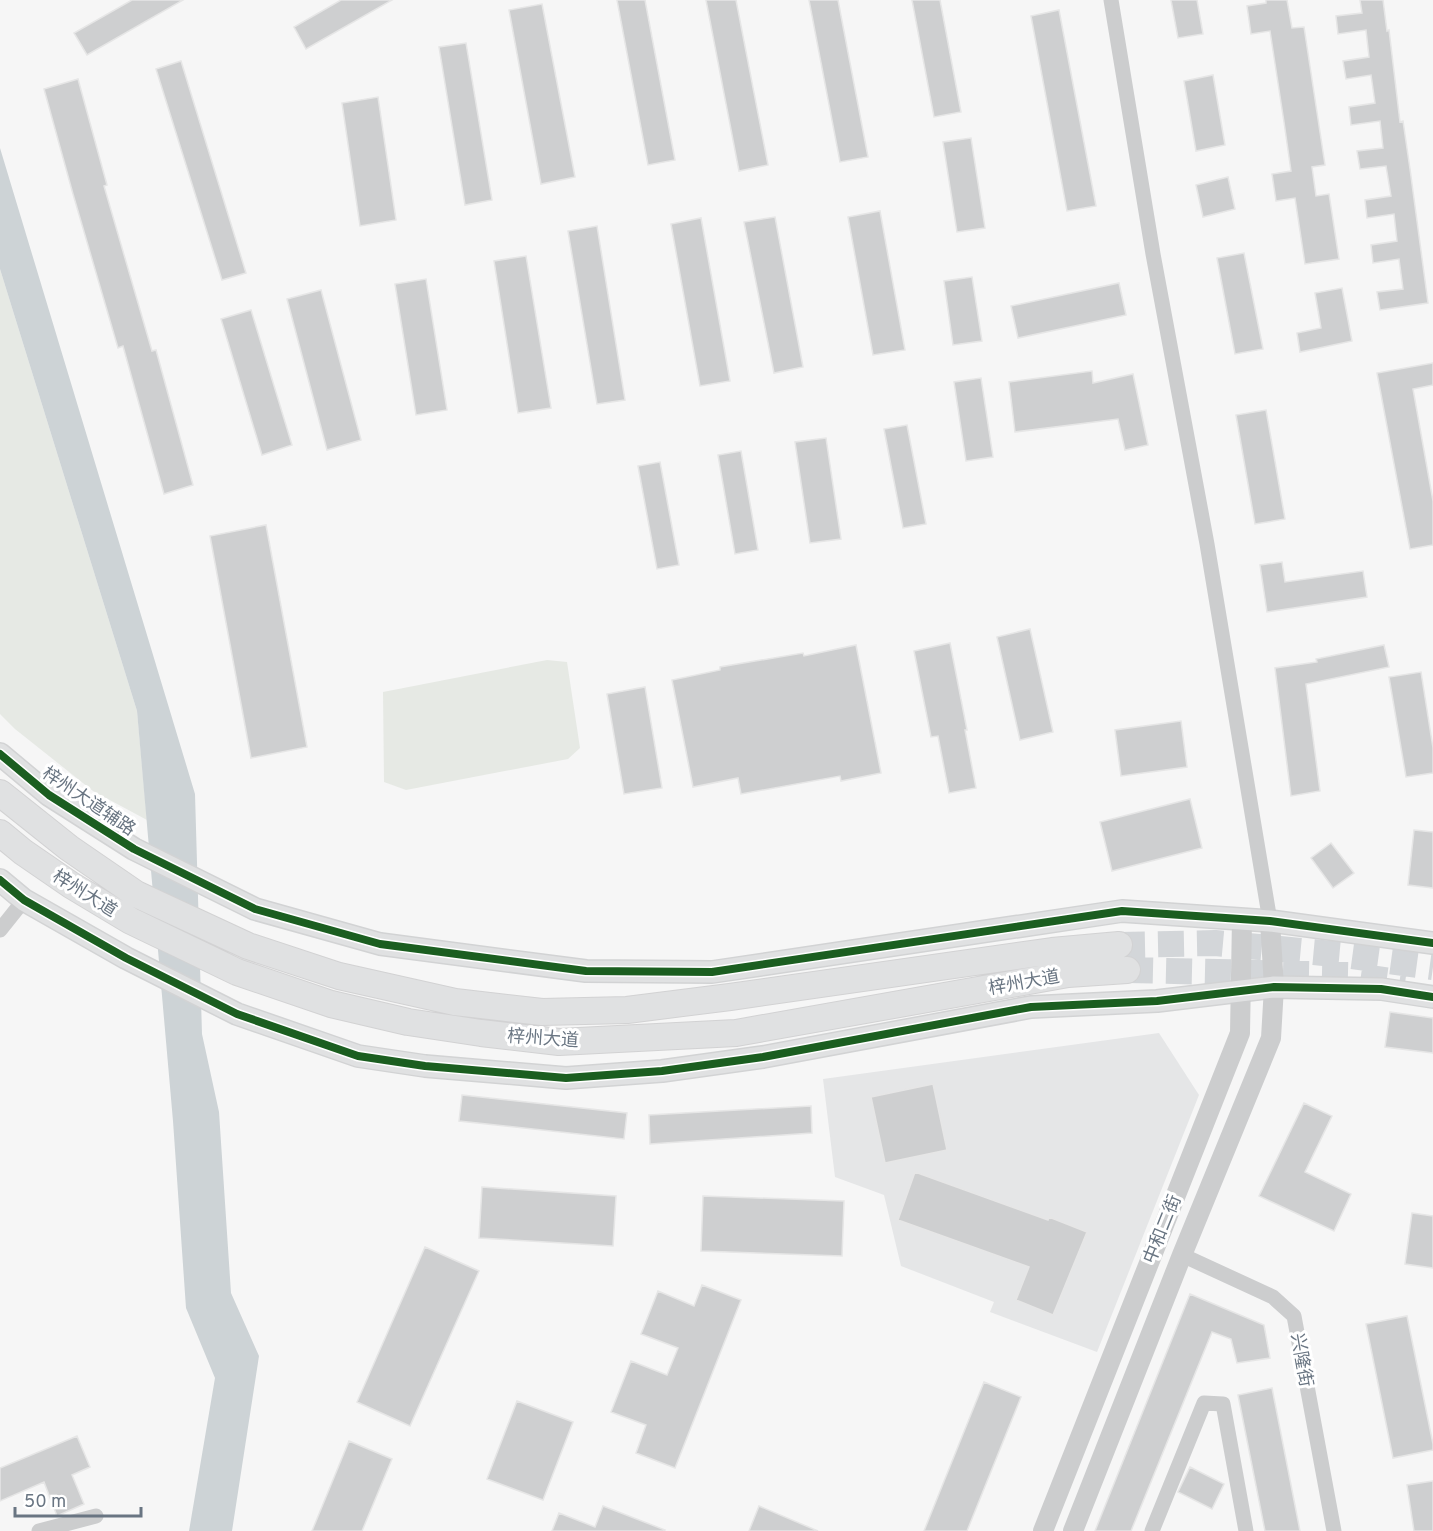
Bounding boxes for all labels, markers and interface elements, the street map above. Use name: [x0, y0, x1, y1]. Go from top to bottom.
street label: 梓州大道辅路: [37, 763, 139, 842]
street label: 梓州大道: [48, 865, 121, 923]
street label: 梓州大道: [987, 966, 1062, 1001]
street label: 梓州大道: [506, 1026, 580, 1053]
street label: 中和二街: [1139, 1192, 1188, 1267]
street label: 兴隆街: [1285, 1332, 1317, 1389]
scale bar: [15, 1480, 141, 1518]
text: 50 m: [24, 1491, 66, 1514]

